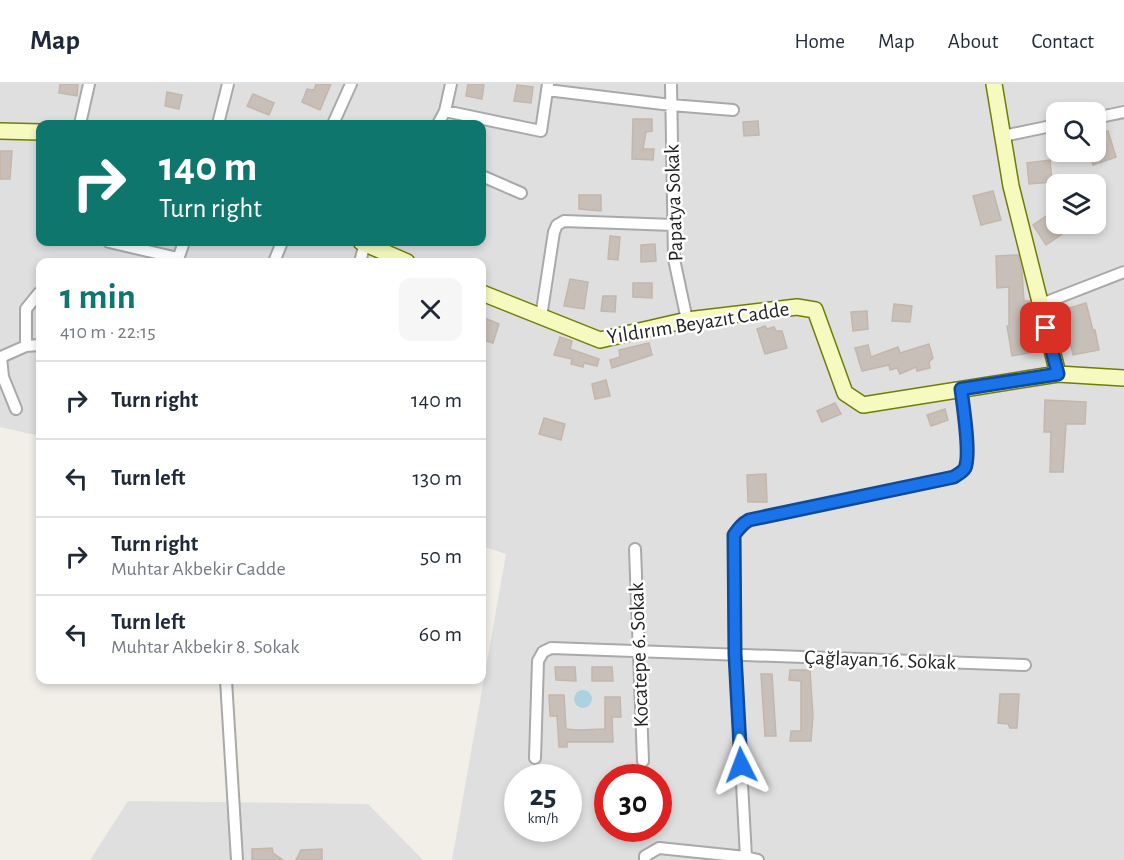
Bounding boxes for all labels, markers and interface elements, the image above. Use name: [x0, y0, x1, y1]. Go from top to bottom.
text: Map: [30, 27, 80, 55]
text: Home: [794, 31, 845, 52]
text: Map: [878, 31, 915, 52]
text: About: [948, 31, 998, 52]
text: Contact: [1031, 31, 1094, 52]
map controls: [1046, 102, 1106, 234]
button: search: [1046, 102, 1106, 162]
icon: right: [60, 144, 138, 222]
street label: Papatya Sokak: [661, 144, 687, 262]
text: 140 m: [159, 146, 257, 188]
button: layers: [1046, 174, 1106, 234]
text: Turn right: [159, 195, 262, 222]
button: close: [399, 278, 462, 341]
text: 1 min: [60, 279, 136, 315]
street label: Yıldırım Beyazıt Cadde: [605, 298, 791, 348]
pin: [1020, 302, 1071, 353]
icon: arrive: [1029, 311, 1062, 344]
text: 410 m · 22:15: [60, 322, 156, 342]
icon: right: [60, 384, 93, 417]
text: Turn right: [111, 389, 198, 411]
text: 140 m: [411, 389, 462, 411]
icon: left: [60, 462, 93, 495]
text: Turn left: [111, 467, 185, 489]
text: 130 m: [413, 467, 462, 489]
text: Turn right: [111, 533, 198, 555]
icon: right: [60, 540, 93, 573]
text: 50 m: [420, 545, 462, 567]
text: Muhtar Akbekir Cadde: [111, 559, 286, 579]
street label: Kocatepe 6. Sokak: [626, 582, 652, 728]
text: Turn left: [111, 611, 185, 633]
icon: left: [60, 618, 93, 651]
text: 60 m: [419, 623, 462, 645]
text: Muhtar Akbekir 8. Sokak: [111, 637, 299, 657]
street label: Çağlayan 16. Sokak: [804, 647, 956, 673]
position arrow: [709, 733, 773, 797]
speed limit sign: 30: [594, 764, 672, 842]
text: 25: [529, 781, 557, 811]
text: km/h: [528, 811, 558, 826]

